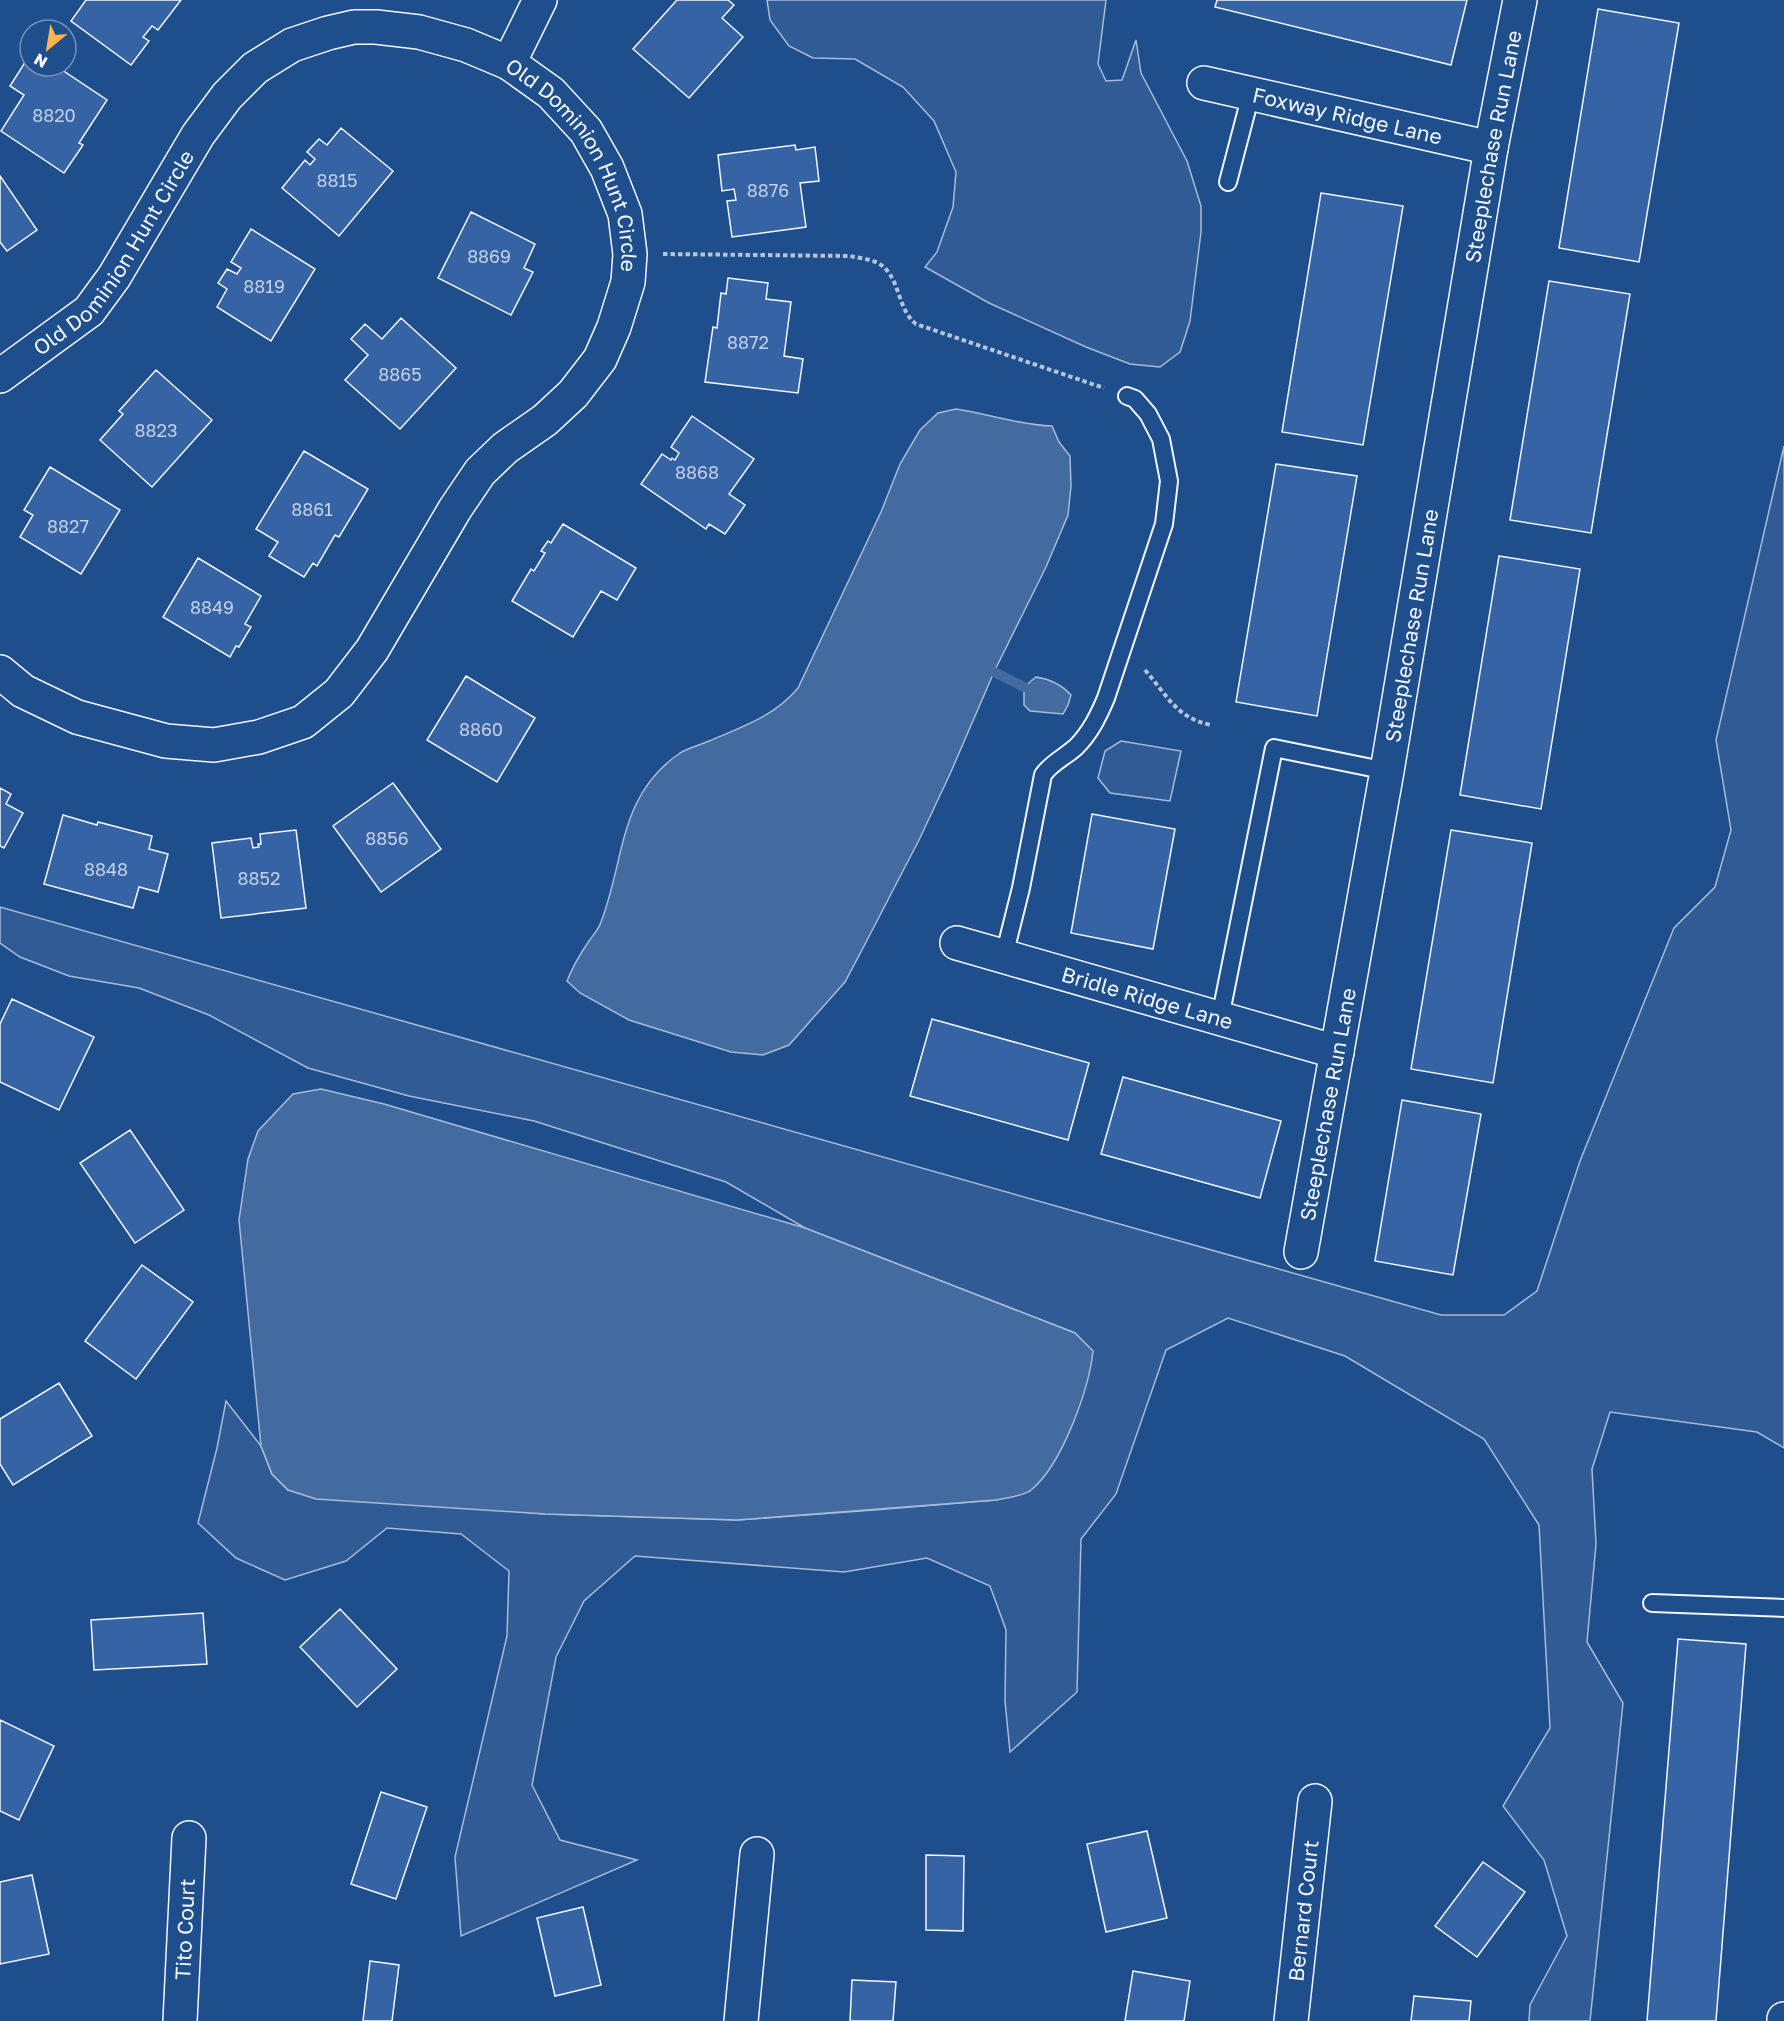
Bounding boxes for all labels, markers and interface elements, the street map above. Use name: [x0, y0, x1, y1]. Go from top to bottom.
north arrow: [18, 18, 78, 78]
street label: Steeplechase Run Lane: [1459, 28, 1527, 265]
text: N: [30, 49, 51, 73]
street label: Old Dominion Hunt Circle: [501, 52, 643, 273]
street label: Foxway Ridge Lane: [1250, 81, 1445, 150]
house number: 8820: [32, 104, 76, 126]
street label: Old Dominion Hunt Circle: [28, 145, 199, 361]
house number: 8815: [316, 169, 358, 191]
house number: 8876: [747, 179, 789, 201]
house number: 8869: [467, 245, 511, 267]
house number: 8819: [243, 275, 285, 297]
house number: 8872: [727, 331, 769, 353]
house number: 8865: [378, 363, 422, 385]
house number: 8823: [135, 419, 177, 441]
house number: 8868: [675, 461, 719, 483]
house number: 8861: [291, 498, 333, 520]
street label: Steeplechase Run Lane: [1379, 507, 1444, 744]
house number: 8827: [47, 515, 89, 537]
house number: 8849: [190, 596, 234, 618]
house number: 8860: [459, 718, 503, 740]
house number: 8856: [365, 827, 409, 849]
house number: 8848: [84, 858, 128, 880]
house number: 8852: [238, 867, 280, 889]
street label: Bridle Ridge Lane: [1059, 961, 1236, 1035]
street label: Steeplechase Run Lane: [1294, 986, 1361, 1223]
street label: Bernard Court: [1282, 1839, 1324, 1983]
street label: Tito Court: [169, 1878, 200, 1980]

